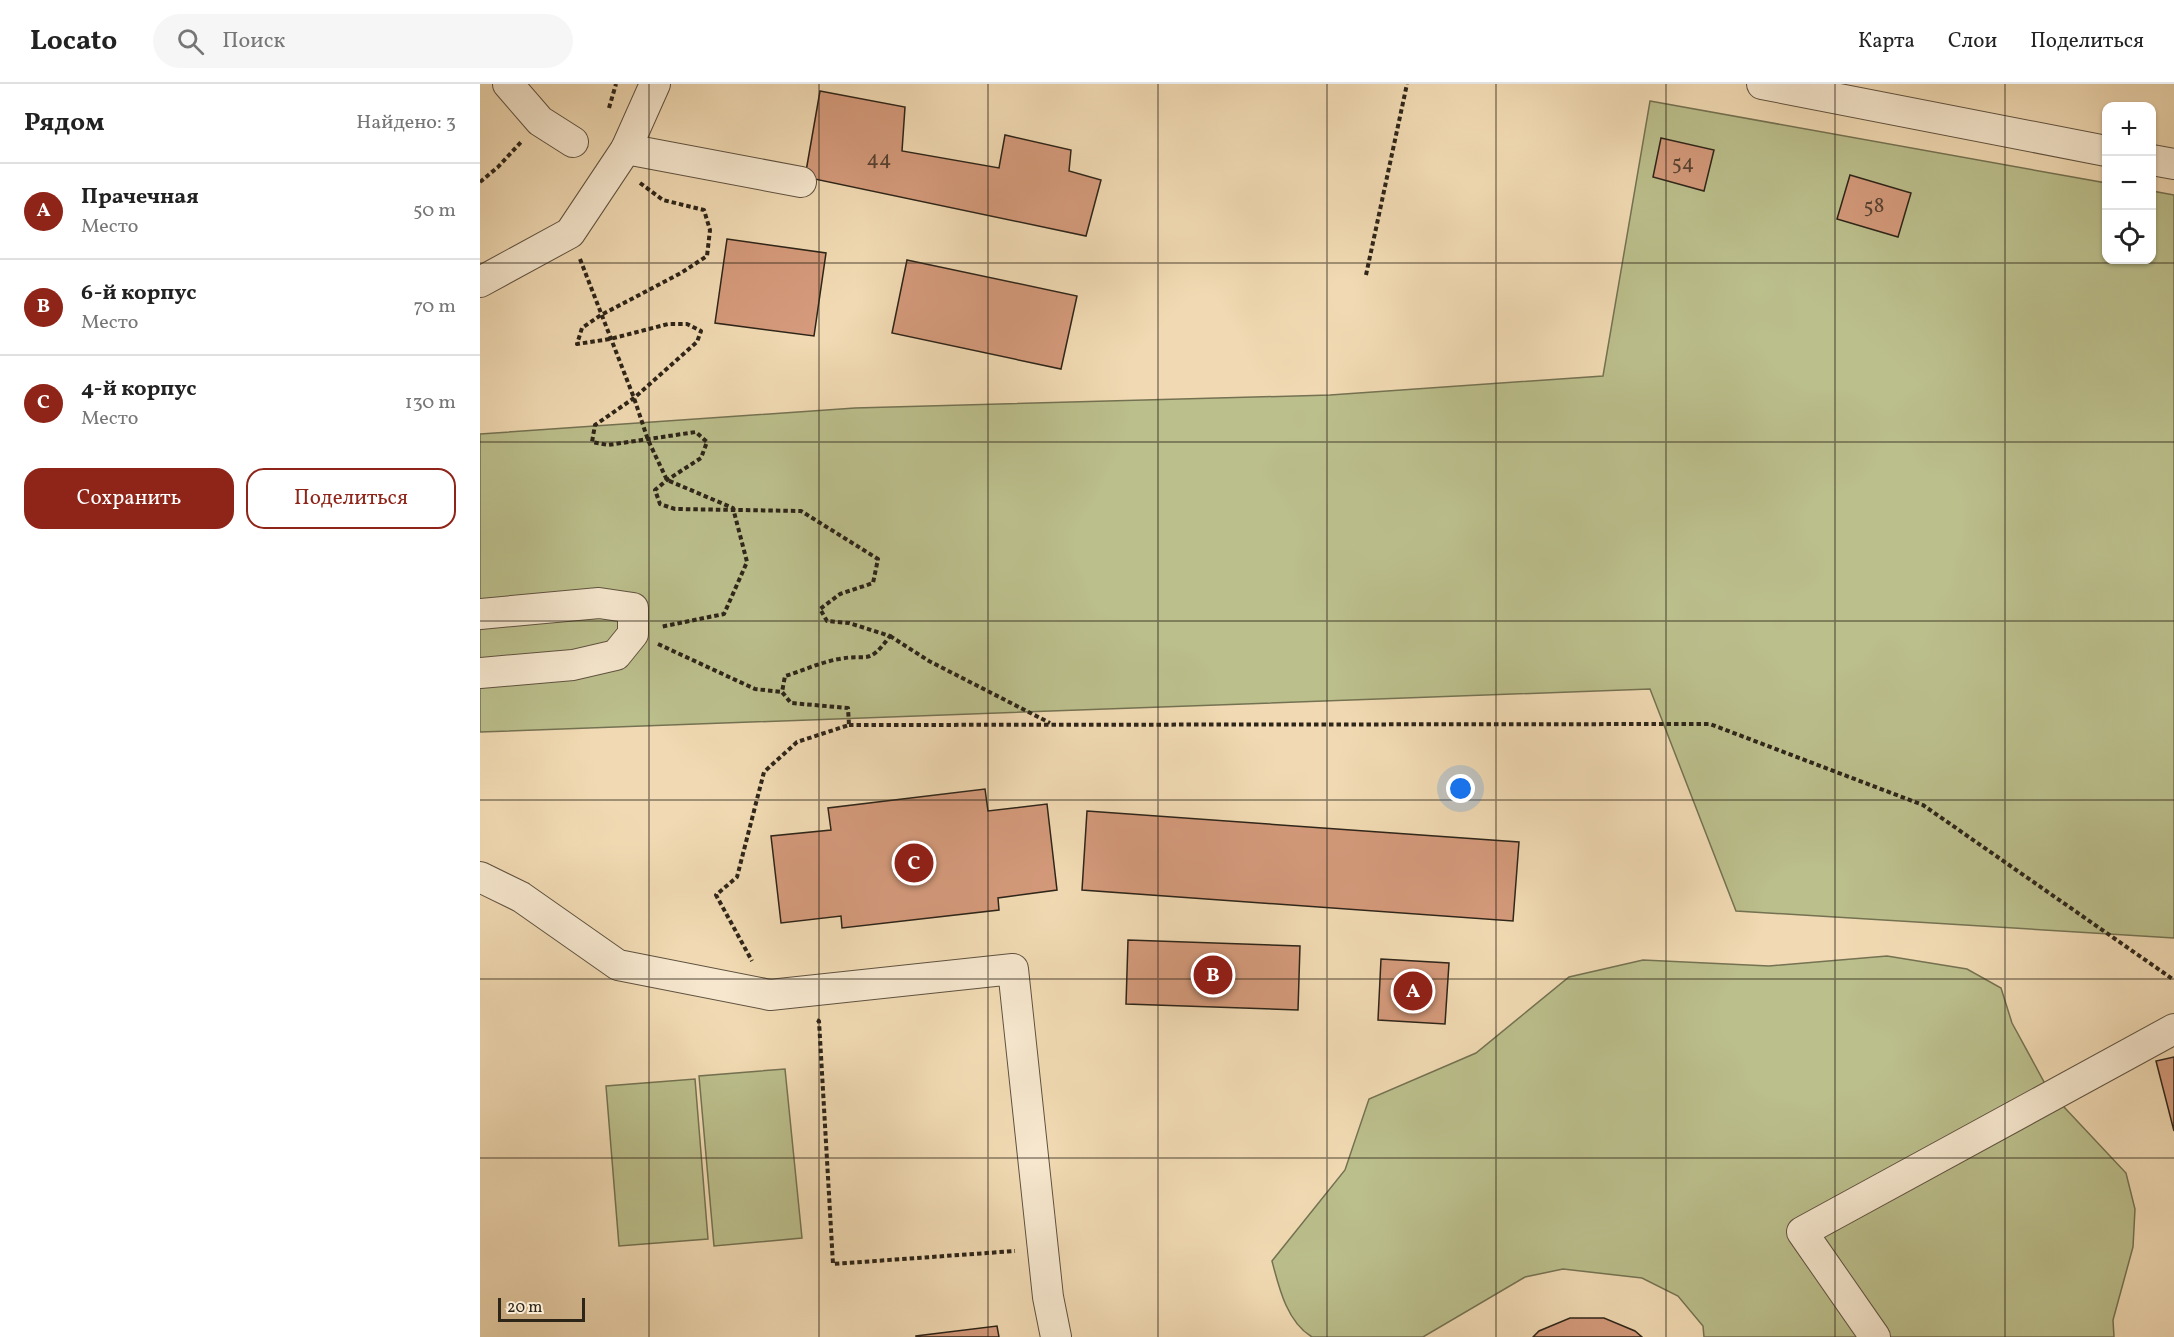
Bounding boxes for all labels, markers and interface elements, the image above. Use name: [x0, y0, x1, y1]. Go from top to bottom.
search box: [153, 14, 573, 68]
text: Locato: [30, 22, 117, 61]
icon: search: [174, 25, 207, 58]
text: Поиск: [222, 26, 285, 57]
text: Карта: [1858, 27, 1915, 56]
text: Слои: [1948, 27, 1997, 56]
text: Поделиться: [2030, 27, 2144, 56]
map controls: [2102, 102, 2156, 264]
button: +: [2102, 102, 2156, 156]
text: Рядом: [24, 105, 104, 141]
text: Найдено: 3: [356, 109, 456, 137]
house number: 44: [866, 145, 892, 174]
house number: 54: [1672, 149, 1694, 178]
button: −: [2102, 156, 2156, 210]
text: Прачечная: [81, 182, 199, 213]
house number: 58: [1864, 192, 1884, 221]
text: A: [36, 197, 51, 225]
text: 50 m: [413, 197, 456, 225]
button: locate: [2102, 210, 2156, 264]
text: Место: [81, 213, 138, 241]
text: 6-й корпус: [81, 278, 196, 309]
text: B: [37, 293, 50, 321]
text: 70 m: [413, 293, 456, 321]
text: Место: [81, 309, 138, 337]
text: 4-й корпус: [81, 374, 197, 405]
text: C: [37, 389, 50, 417]
text: 130 m: [405, 389, 456, 417]
text: Место: [81, 405, 138, 433]
button: Сохранить: [24, 468, 234, 529]
button: Поделиться: [246, 468, 456, 529]
your location: [1446, 774, 1475, 803]
pin: C: [894, 840, 934, 886]
pin: B: [1194, 952, 1232, 998]
pin: A: [1394, 968, 1432, 1014]
scale bar: [498, 1295, 585, 1322]
text: 20 m: [507, 1297, 542, 1319]

